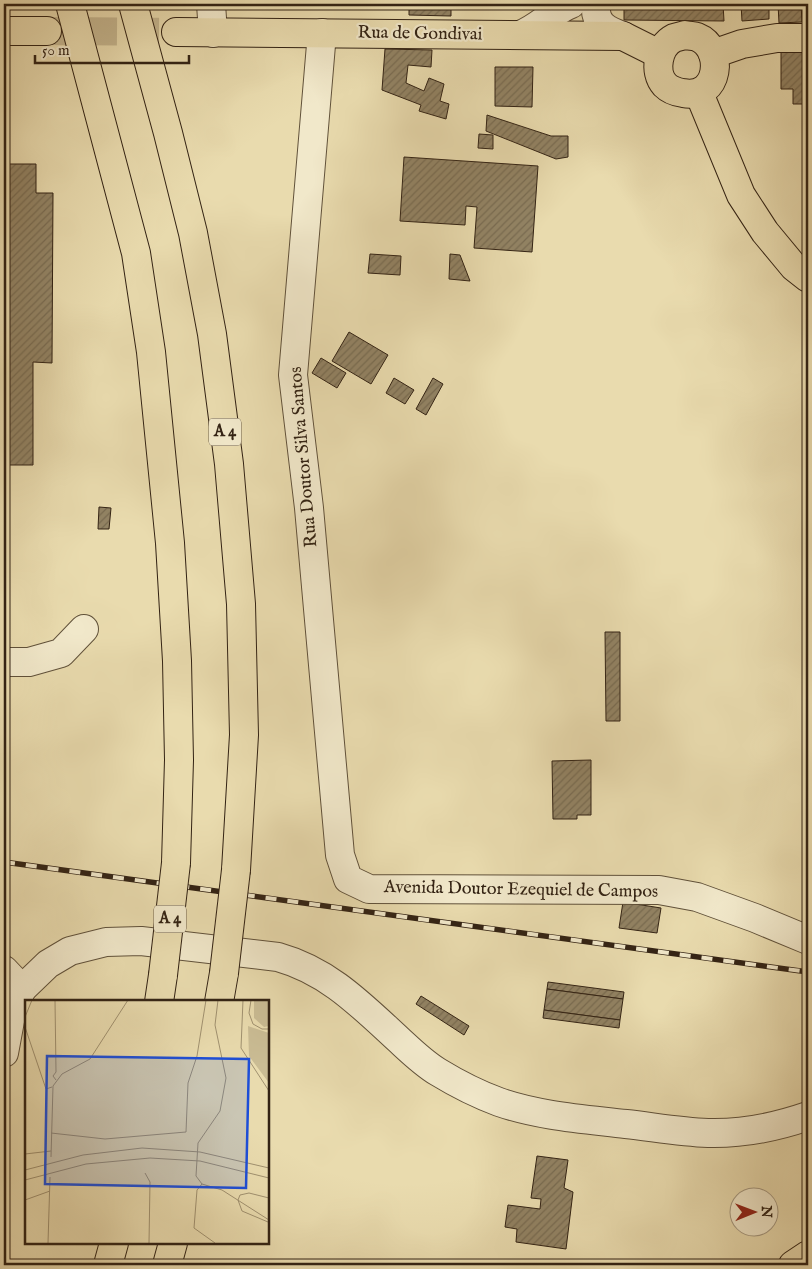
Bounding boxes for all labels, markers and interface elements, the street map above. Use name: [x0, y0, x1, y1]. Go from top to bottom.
street label: Rua de Gondivai: [357, 21, 483, 47]
scale bar: [35, 32, 189, 64]
text: 50 m: [42, 41, 70, 60]
street label: Rua Doutor Silva Santos: [285, 366, 323, 548]
road number: A 4: [209, 418, 241, 446]
street label: Avenida Doutor Ezequiel de Campos: [383, 876, 658, 904]
road number: A 4: [154, 906, 186, 932]
inset map: [25, 1000, 269, 1244]
north arrow: [730, 1186, 780, 1236]
text: N: [757, 1205, 775, 1218]

